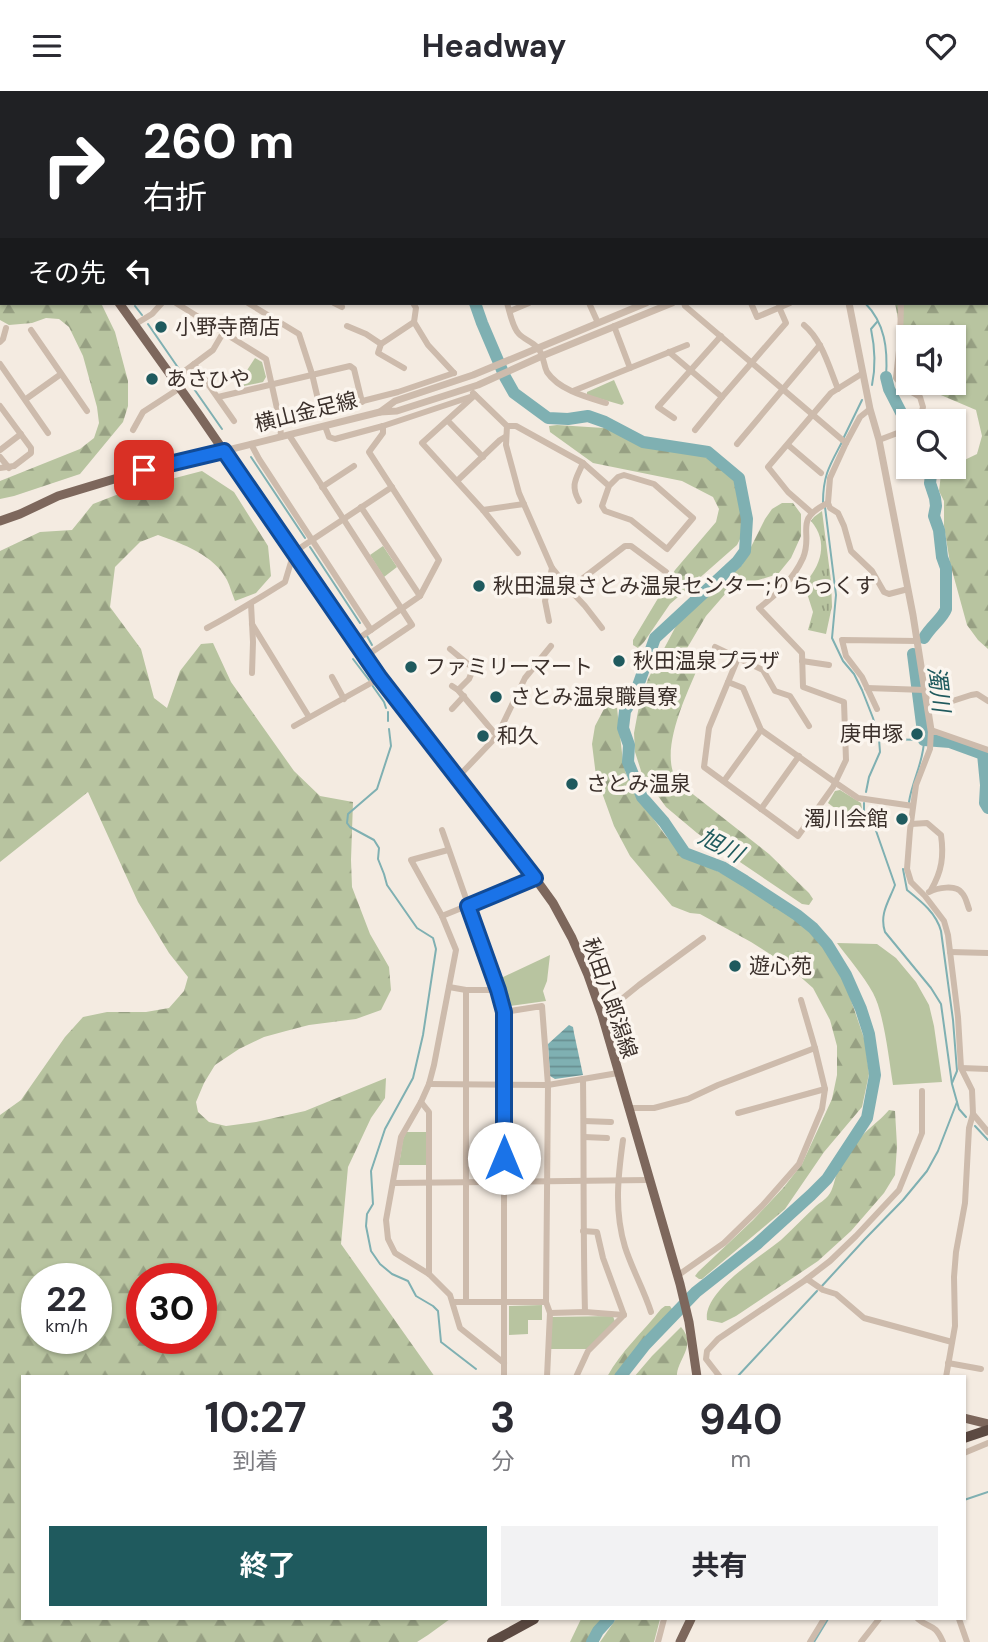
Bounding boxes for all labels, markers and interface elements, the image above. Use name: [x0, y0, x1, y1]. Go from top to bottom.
text: Headway: [422, 25, 566, 67]
icon: menu: [28, 27, 66, 65]
icon: heart: [922, 27, 960, 65]
text: 260 m: [143, 109, 294, 173]
icon: right: [28, 119, 119, 210]
text: 右折: [143, 176, 207, 218]
icon: left: [120, 252, 158, 290]
text: その先: [28, 256, 106, 290]
place label: 小野寺商店: [175, 313, 280, 341]
marker: 小野寺商店: [153, 319, 169, 335]
map controls: [896, 325, 966, 479]
button: sound: [896, 325, 966, 395]
place label: あさひや: [166, 365, 250, 393]
marker: あさひや: [144, 371, 160, 387]
street label: 横山金足線: [252, 386, 360, 438]
button: search: [896, 409, 966, 479]
pin: [114, 440, 174, 500]
icon: arrive: [125, 451, 163, 489]
place label: 秋田温泉さとみ温泉センター;りらっくす: [493, 572, 876, 600]
marker: 秋田温泉さとみ温泉センター;りらっくす: [471, 578, 487, 594]
place label: 秋田温泉プラザ: [633, 647, 780, 675]
place label: ファミリーマート: [425, 653, 593, 681]
marker: 秋田温泉プラザ: [611, 653, 627, 669]
marker: ファミリーマート: [403, 659, 419, 675]
water label: 濁川: [921, 664, 957, 717]
place label: さとみ温泉職員寮: [510, 683, 678, 711]
marker: さとみ温泉職員寮: [488, 689, 504, 705]
place label: 庚申塚: [840, 720, 903, 748]
place label: 和久: [497, 722, 539, 750]
marker: 庚申塚: [909, 726, 925, 742]
marker: 和久: [475, 728, 491, 744]
place label: さとみ温泉: [586, 770, 691, 798]
marker: さとみ温泉: [564, 776, 580, 792]
place label: 濁川会館: [804, 805, 888, 833]
marker: 濁川会館: [894, 811, 910, 827]
water label: 旭川: [694, 821, 751, 870]
street label: 秋田八郎潟線: [576, 934, 644, 1062]
place label: 遊心苑: [749, 952, 812, 980]
marker: 遊心苑: [727, 958, 743, 974]
position arrow: [467, 1121, 541, 1195]
speed limit sign: 30: [126, 1263, 217, 1354]
text: 22: [46, 1276, 87, 1322]
text: km/h: [45, 1314, 88, 1338]
text: 10:27: [205, 1390, 307, 1445]
text: 3: [490, 1390, 515, 1445]
text: 940: [699, 1392, 782, 1447]
text: m: [730, 1444, 751, 1474]
text: 到着: [233, 1446, 279, 1476]
text: 分: [491, 1446, 514, 1476]
button: 終了: [49, 1526, 487, 1606]
button: 共有: [501, 1526, 938, 1606]

